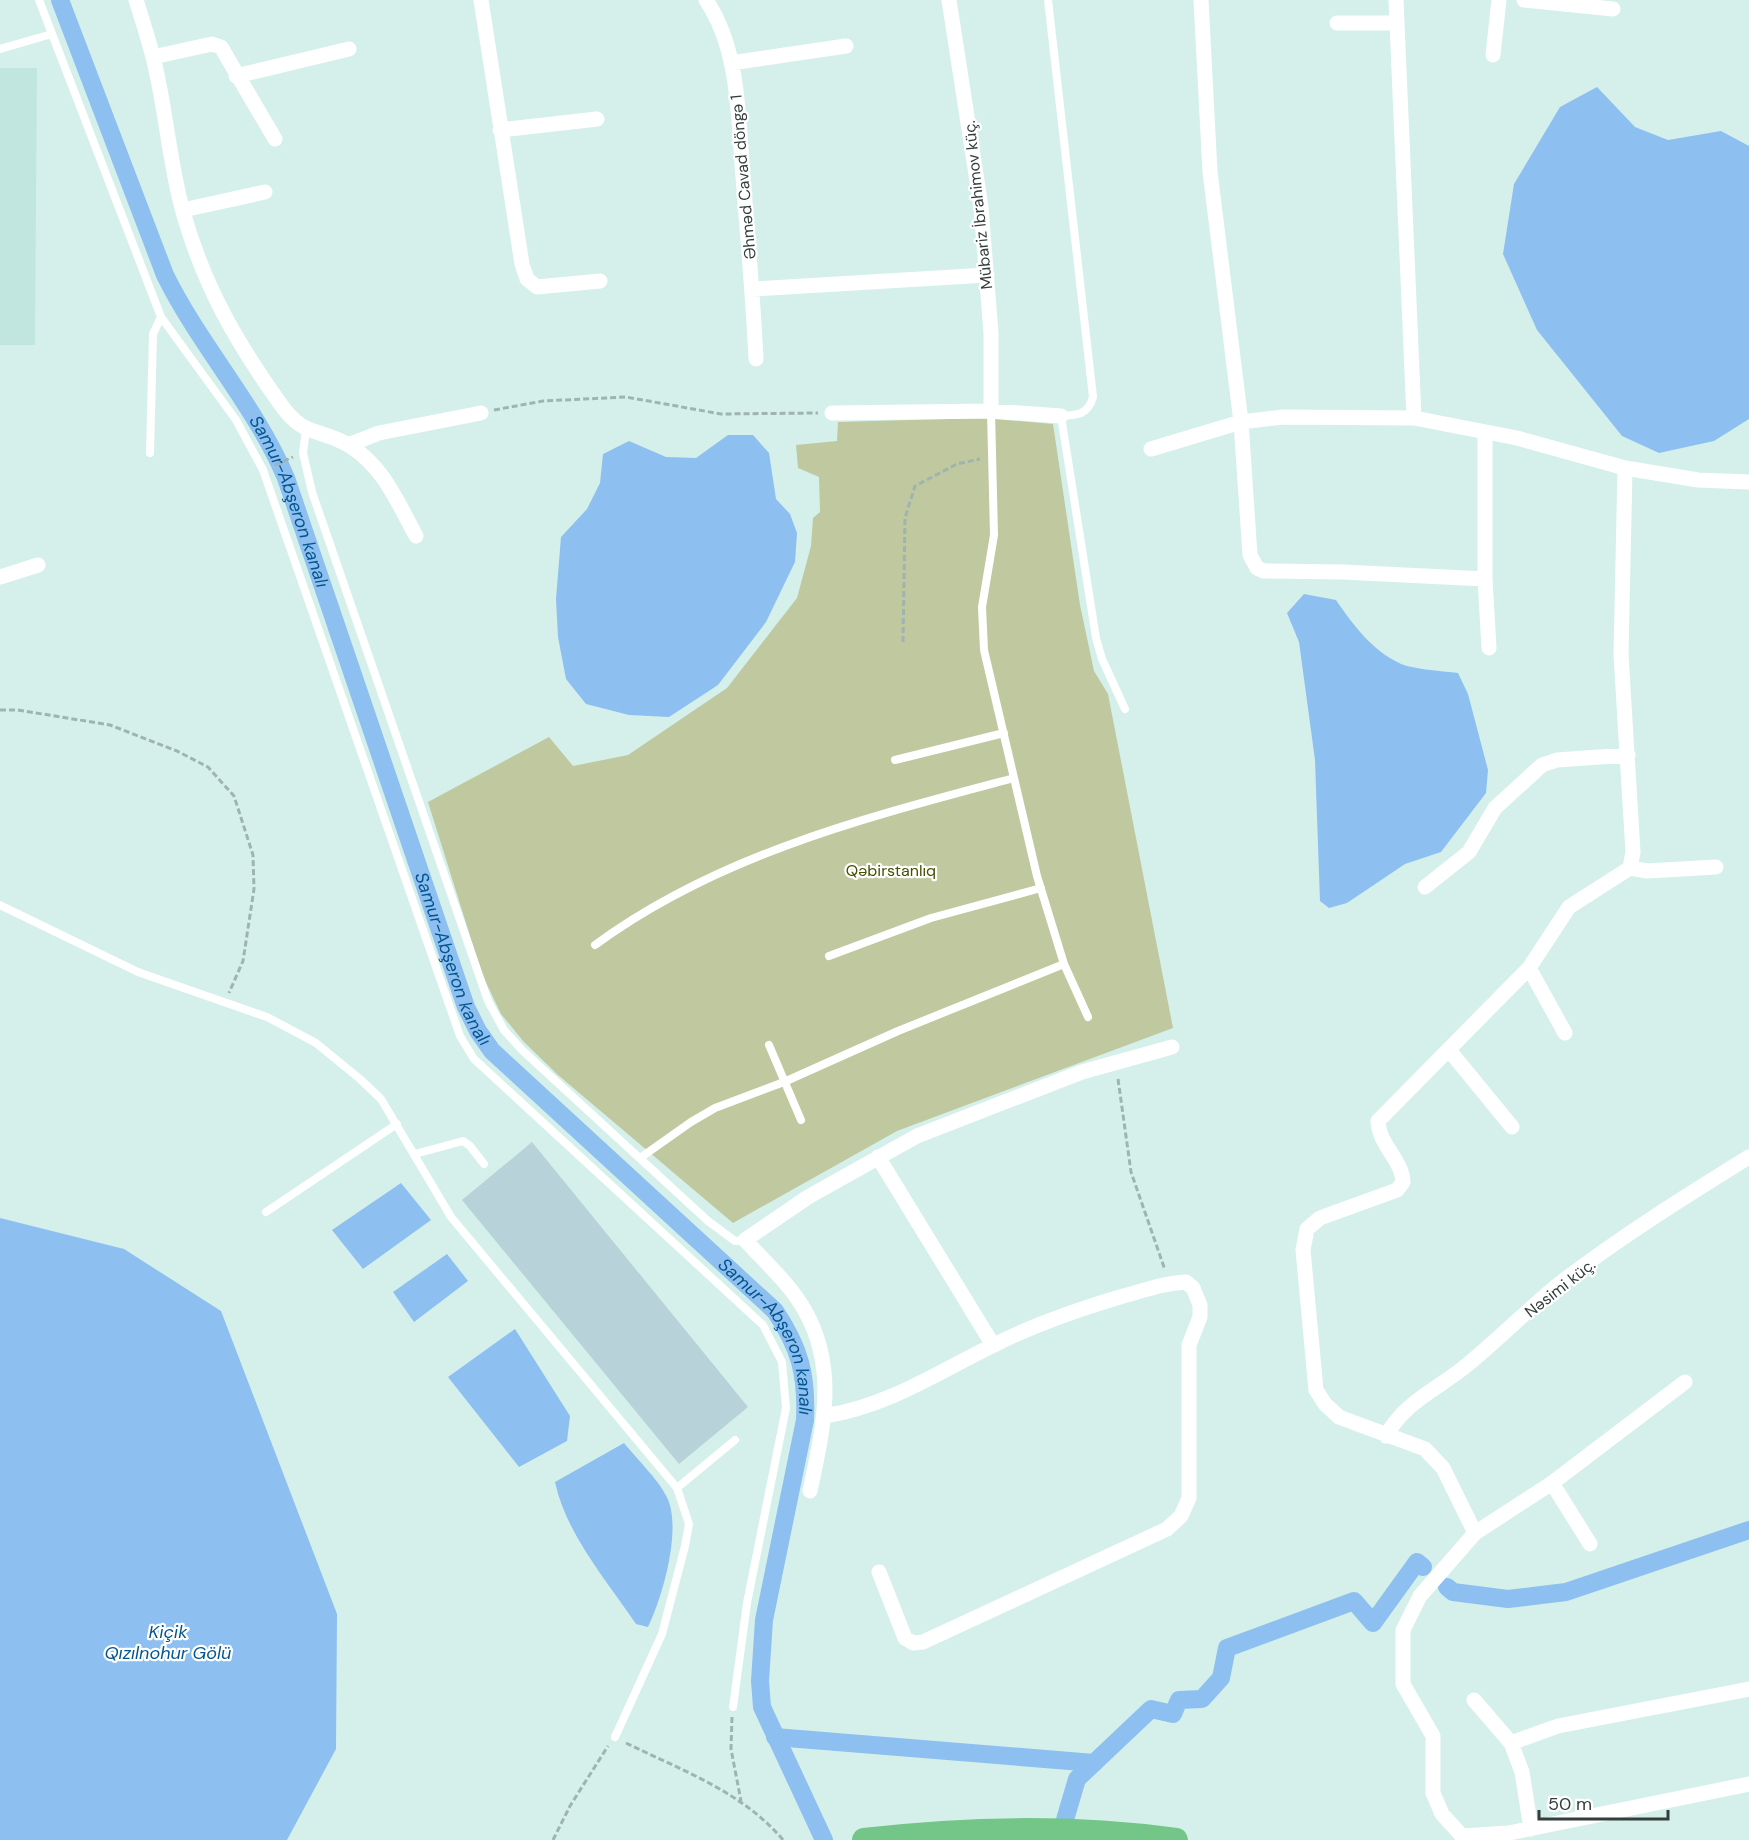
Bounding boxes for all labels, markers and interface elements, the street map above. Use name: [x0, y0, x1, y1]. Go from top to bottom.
street label: Əhməd Cavad döngə 1: [725, 94, 761, 260]
street label: Mübariz İbrahimov küç.: [959, 120, 997, 290]
water label: Samur-Abşeron kanalı: [244, 411, 334, 591]
park label: Qəbirstanlıq: [846, 860, 936, 881]
water label: Samur-Abşeron kanalı: [409, 869, 497, 1050]
water label: Samur-Abşeron kanalı: [713, 1253, 817, 1415]
street label: Nəsimi küç.: [1520, 1254, 1600, 1322]
water label: Kiçik Qızılnohur Gölü: [105, 1620, 231, 1665]
scale bar: [1539, 1783, 1668, 1821]
text: 50 m: [1548, 1792, 1592, 1816]

